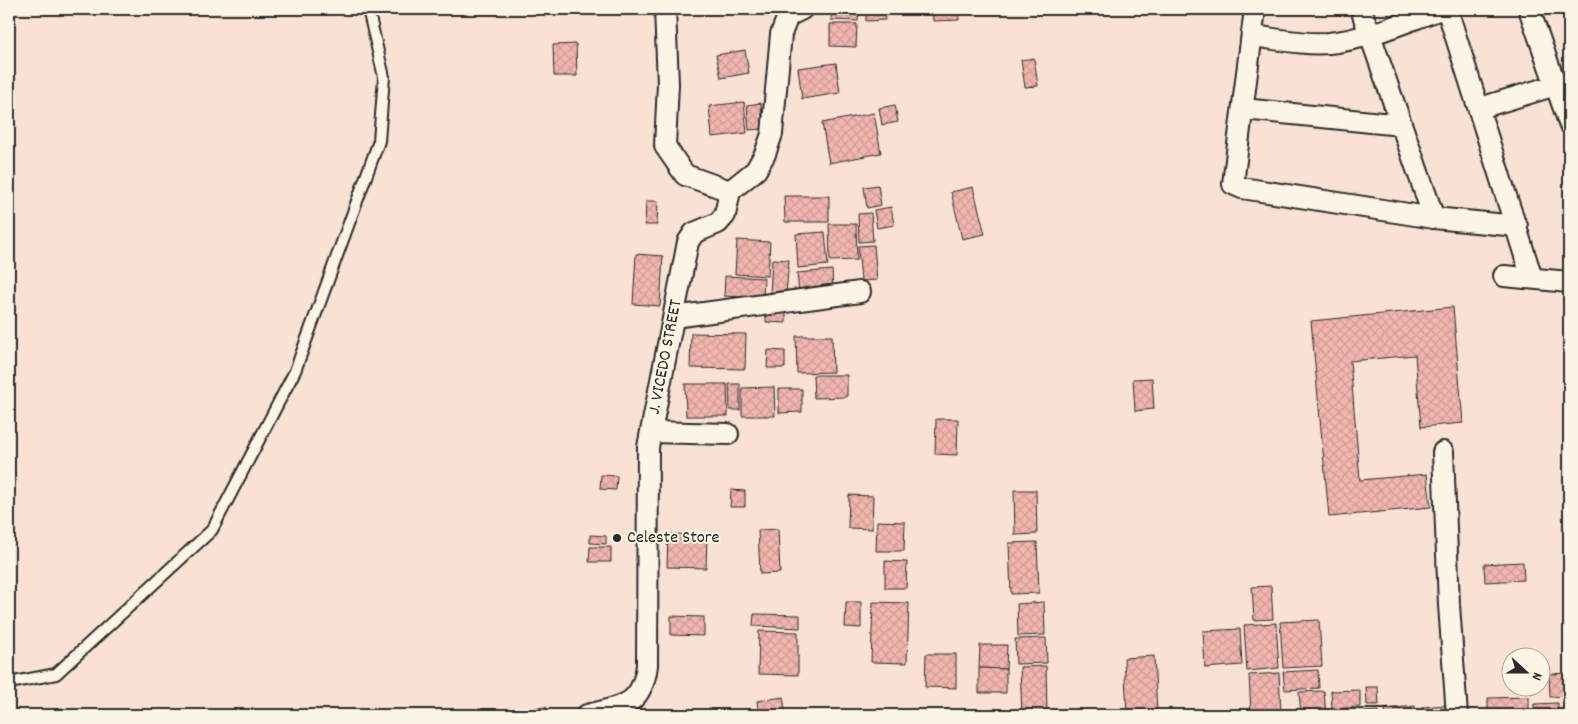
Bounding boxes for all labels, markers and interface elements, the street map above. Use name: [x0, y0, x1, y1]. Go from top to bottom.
street label: J. VICEDO STREET: [643, 298, 689, 416]
place label: Celeste Store: [627, 526, 720, 551]
marker: Celeste Store: [611, 532, 623, 544]
north arrow: [1500, 646, 1550, 696]
text: N: [1526, 669, 1547, 683]

